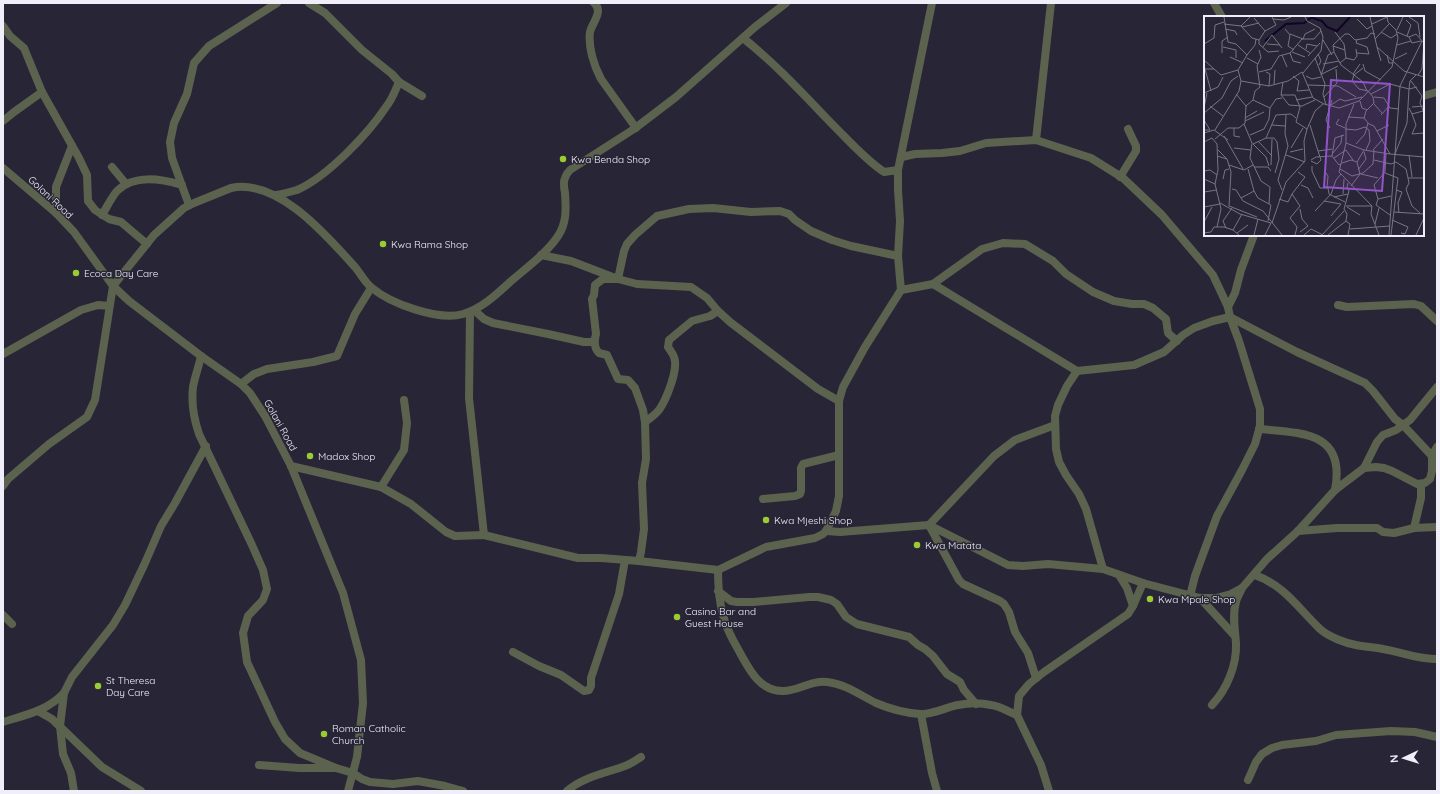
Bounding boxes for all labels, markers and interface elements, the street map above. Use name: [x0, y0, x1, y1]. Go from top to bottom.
inset map: [1204, 16, 1424, 236]
place label: Kwa Benda Shop: [571, 153, 650, 166]
marker: Kwa Benda Shop: [558, 154, 568, 164]
street label: Golani Road: [25, 173, 76, 221]
place label: Kwa Rama Shop: [391, 238, 468, 251]
marker: Kwa Rama Shop: [378, 239, 388, 249]
place label: Ecoca Day Care: [84, 267, 159, 280]
marker: Ecoca Day Care: [71, 268, 81, 278]
street label: Golani Road: [261, 397, 300, 453]
place label: Madox Shop: [318, 450, 375, 463]
marker: Madox Shop: [305, 451, 315, 461]
place label: Kwa Mjeshi Shop: [774, 514, 852, 527]
marker: Kwa Mjeshi Shop: [761, 515, 771, 525]
place label: Kwa Matata: [925, 539, 981, 552]
marker: Kwa Matata: [912, 540, 922, 550]
place label: Kwa Mpale Shop: [1158, 593, 1235, 606]
marker: Kwa Mpale Shop: [1145, 594, 1155, 604]
place label: Casino Bar and Guest House: [685, 605, 756, 630]
marker: Casino Bar and Guest House: [672, 612, 682, 622]
place label: St Theresa Day Care: [106, 674, 155, 699]
marker: St Theresa Day Care: [93, 681, 103, 691]
place label: Roman Catholic Church: [332, 722, 406, 747]
marker: Roman Catholic Church: [319, 729, 329, 739]
north arrow: [1384, 738, 1424, 778]
text: N: [1387, 754, 1401, 763]

